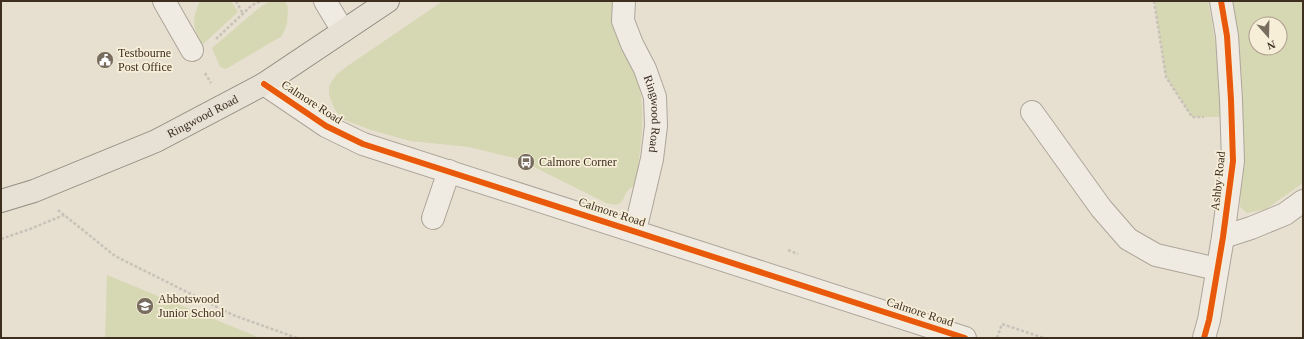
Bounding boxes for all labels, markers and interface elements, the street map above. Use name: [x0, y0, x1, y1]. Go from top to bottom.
north arrow: [1248, 16, 1288, 56]
text: N: [1266, 38, 1277, 52]
place label: Testbourne Post Office: [118, 46, 172, 74]
public building icon: Testbourne Post Office: [95, 50, 115, 70]
street label: Ringwood Road: [641, 73, 663, 153]
street label: Calmore Road: [279, 77, 345, 127]
street label: Ringwood Road: [165, 92, 241, 141]
street label: Ashby Road: [1208, 151, 1228, 211]
bus stop icon: Calmore Corner: [516, 152, 536, 172]
place label: Calmore Corner: [539, 155, 617, 169]
street label: Calmore Road: [577, 195, 647, 229]
place label: Abbotswood Junior School: [158, 292, 225, 320]
street label: Calmore Road: [885, 295, 955, 329]
school or university icon: Abbotswood Junior School: [135, 296, 155, 316]

